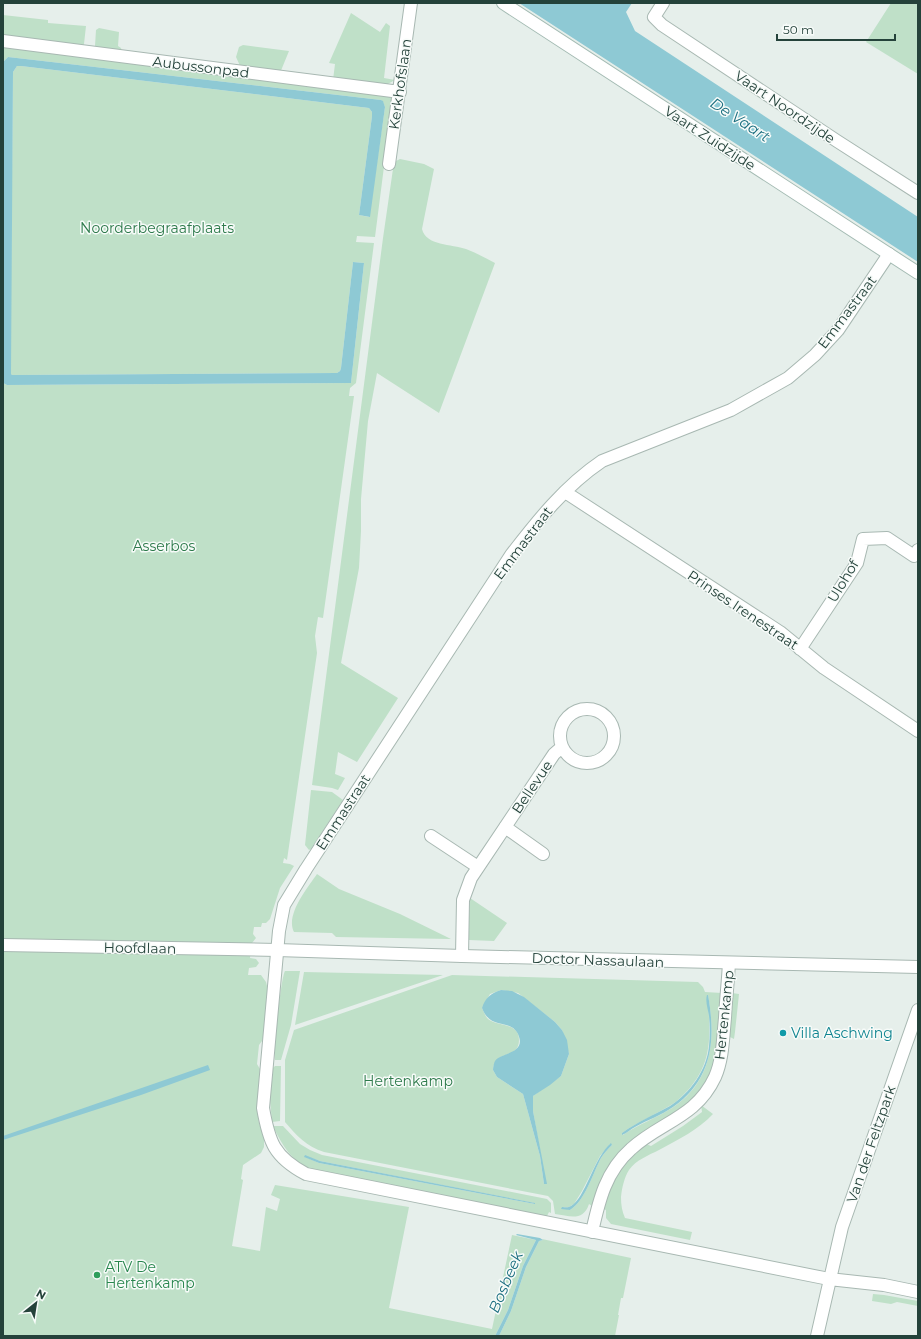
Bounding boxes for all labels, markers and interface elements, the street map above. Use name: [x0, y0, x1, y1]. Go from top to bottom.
scale bar: [777, 16, 895, 42]
text: 50 m: [783, 22, 814, 37]
street label: Kerkhofslaan: [385, 37, 415, 131]
street label: Aubussonpad: [152, 52, 250, 82]
street label: Vaart Noordzijde: [731, 67, 839, 147]
water label: De Vaart: [707, 93, 774, 146]
street label: Vaart Zuidzijde: [661, 102, 759, 174]
park label: Noorderbegraafplaats: [80, 219, 234, 237]
street label: Emmastraat: [814, 272, 881, 352]
street label: Emmastraat: [490, 503, 557, 583]
park label: Asserbos: [133, 537, 196, 555]
street label: Ulohof: [823, 555, 863, 606]
street label: Prinses Irenestraat: [684, 566, 802, 654]
street label: Bellevue: [508, 757, 556, 817]
street label: Emmastraat: [312, 770, 374, 853]
street label: Hoofdlaan: [103, 938, 177, 958]
street label: Doctor Nassaulaan: [531, 949, 665, 971]
street label: Hertenkamp: [710, 969, 738, 1061]
place label: Villa Aschwing: [791, 1024, 893, 1042]
marker: Villa Aschwing: [778, 1028, 788, 1038]
park label: Hertenkamp: [363, 1072, 453, 1090]
street label: Van der Feltzpark: [843, 1082, 900, 1205]
water label: Bosbeek: [484, 1247, 527, 1316]
place label: ATV De Hertenkamp: [105, 1258, 195, 1292]
marker: ATV De Hertenkamp: [92, 1270, 102, 1280]
north arrow: [16, 1283, 56, 1323]
text: N: [34, 1286, 48, 1303]

